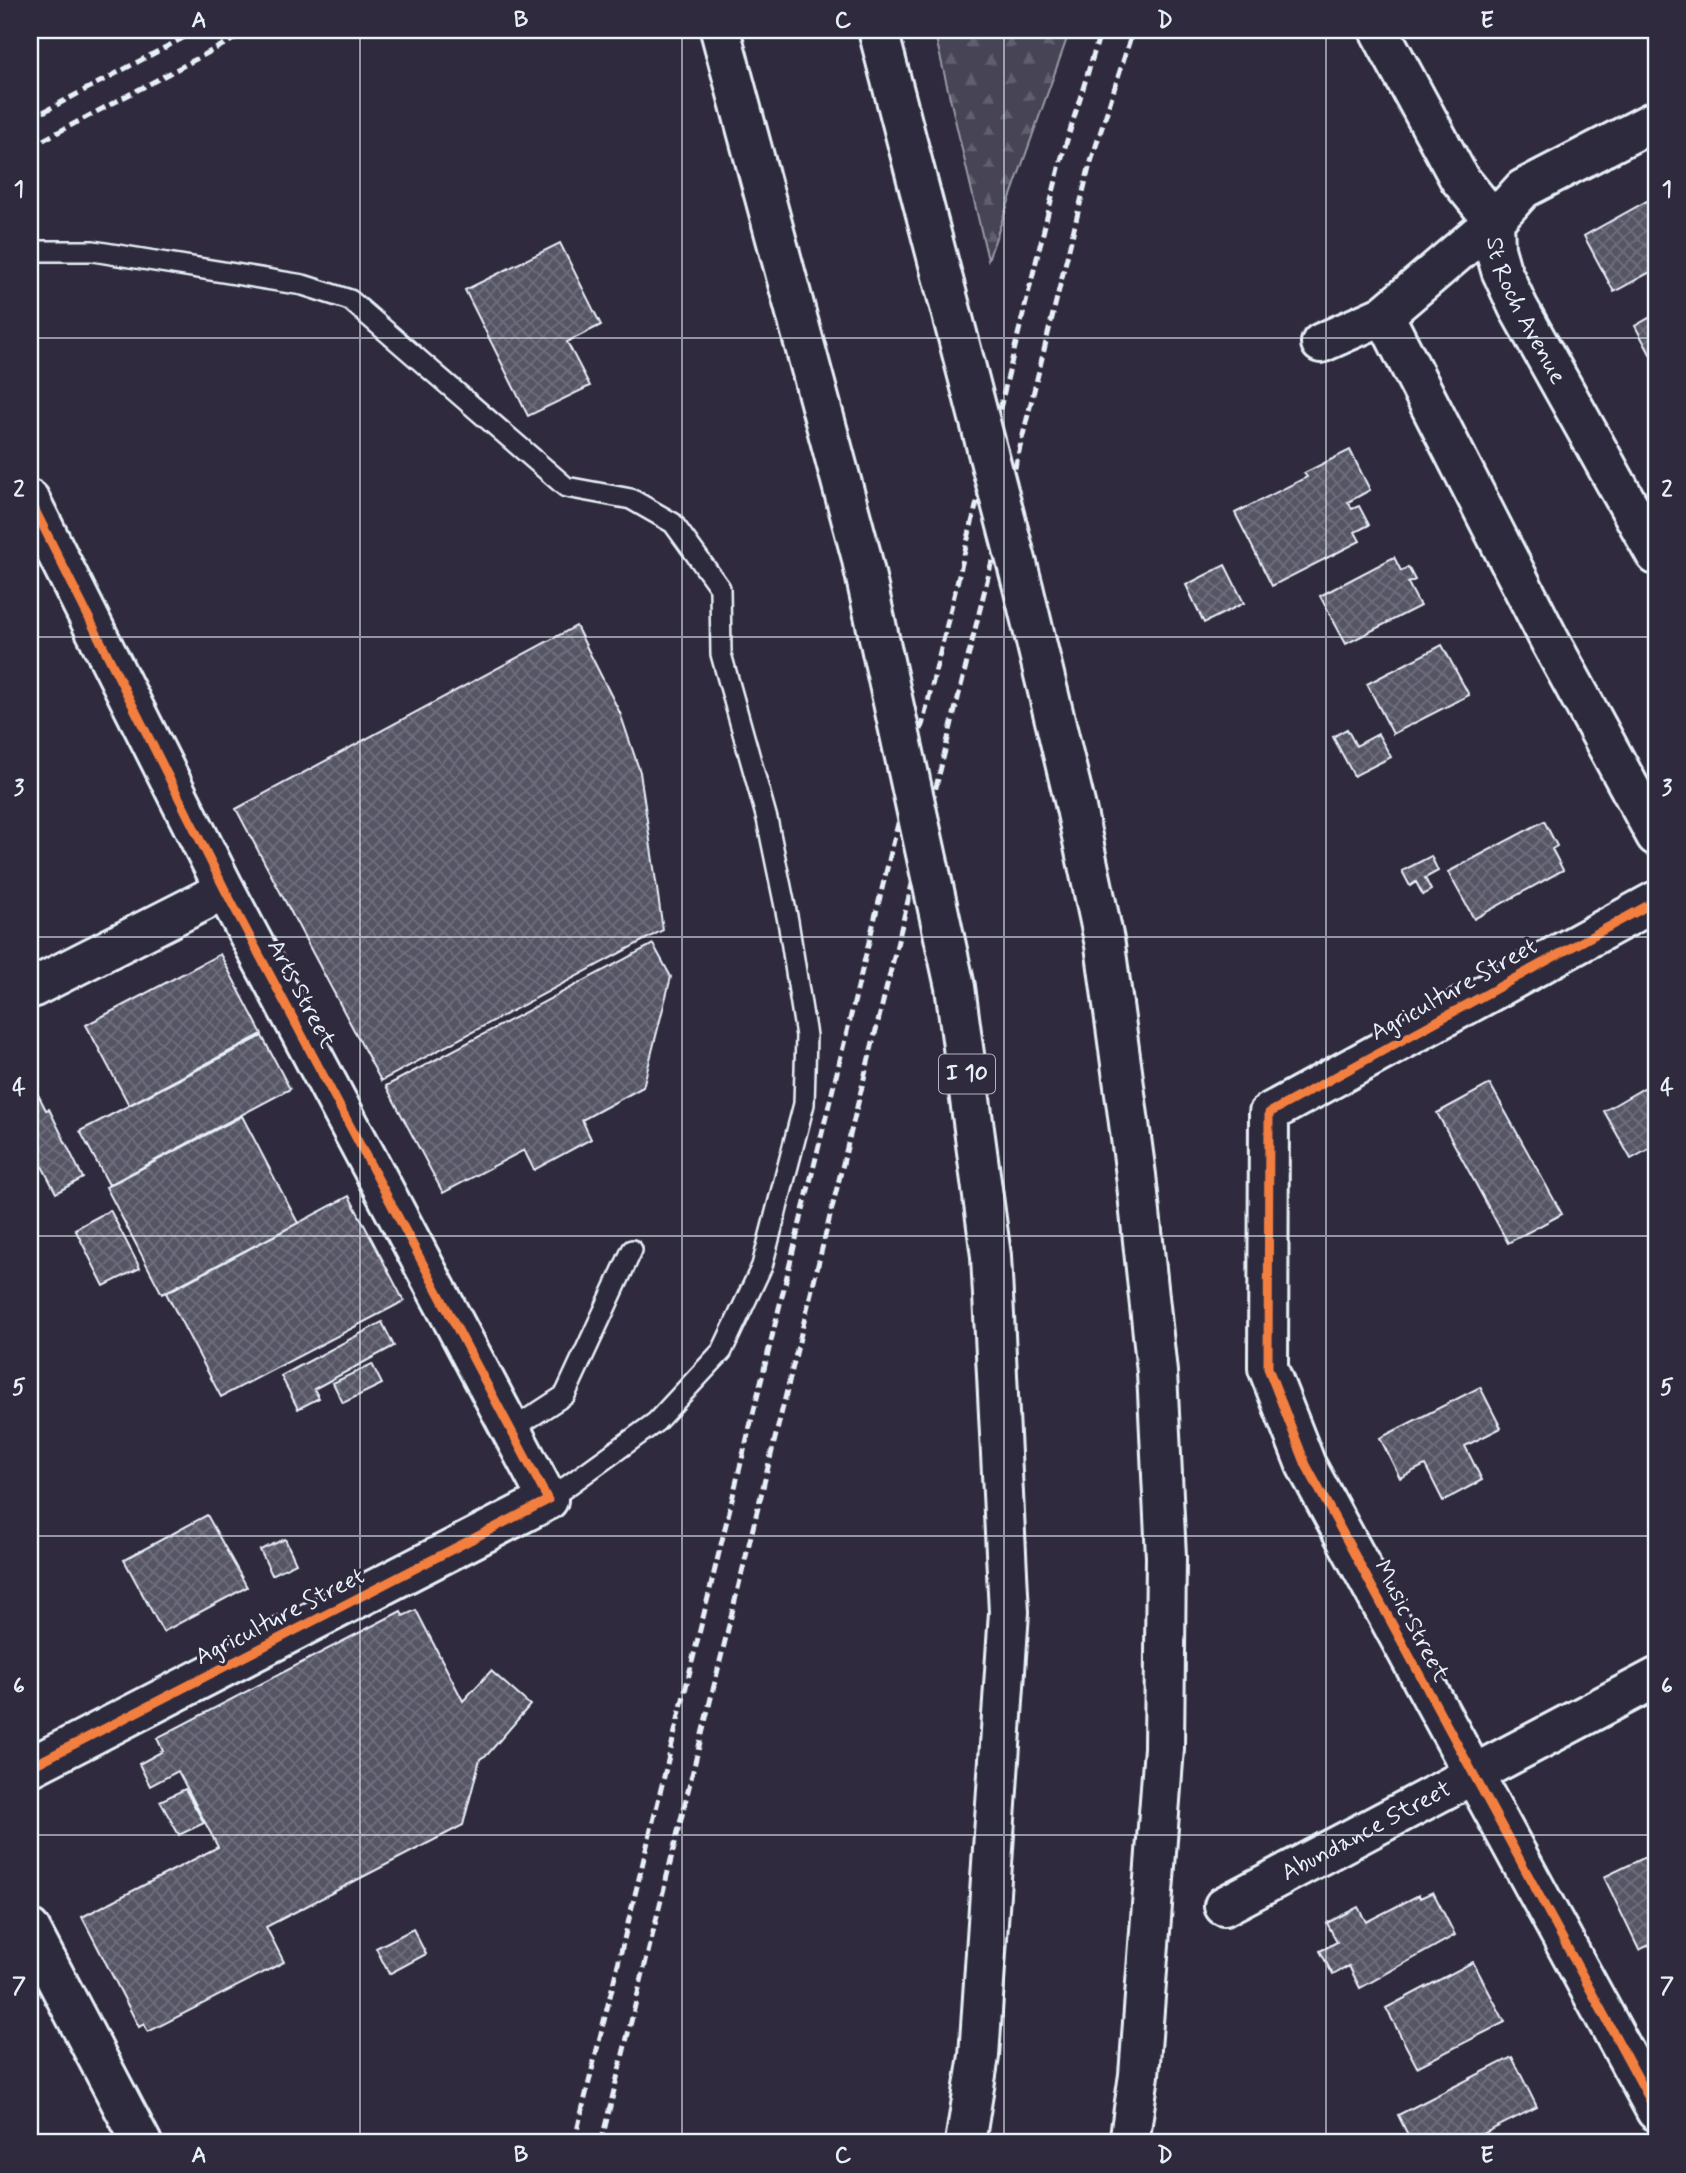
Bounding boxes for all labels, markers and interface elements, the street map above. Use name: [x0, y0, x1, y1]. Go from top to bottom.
text: A: [191, 6, 207, 36]
text: B: [514, 6, 529, 36]
text: C: [835, 6, 852, 36]
text: D: [1157, 6, 1173, 36]
text: E: [1480, 6, 1494, 36]
text: 1: [14, 175, 24, 205]
text: 1: [1662, 175, 1672, 205]
street label: St Roch Avenue: [1479, 236, 1574, 390]
text: 2: [13, 475, 25, 505]
text: 2: [1661, 475, 1673, 505]
text: 3: [14, 774, 25, 804]
text: 3: [1662, 774, 1673, 804]
street label: Agriculture Street: [1365, 931, 1543, 1049]
street label: Arts Street: [259, 934, 343, 1054]
road number: I 10: [939, 1054, 995, 1093]
text: 4: [12, 1073, 26, 1103]
text: 4: [1660, 1073, 1674, 1103]
text: 5: [12, 1373, 26, 1403]
text: 5: [1660, 1373, 1674, 1403]
street label: Music Street: [1366, 1555, 1456, 1687]
street label: Agriculture Street: [190, 1561, 370, 1673]
text: 6: [13, 1672, 25, 1702]
text: 6: [1661, 1672, 1673, 1702]
street label: Abundance Street: [1276, 1773, 1457, 1888]
text: 7: [12, 1972, 26, 2002]
text: 7: [1660, 1972, 1674, 2002]
text: A: [191, 2141, 207, 2171]
text: B: [514, 2141, 529, 2171]
text: C: [835, 2141, 852, 2171]
text: D: [1157, 2141, 1173, 2171]
text: E: [1480, 2141, 1494, 2171]

